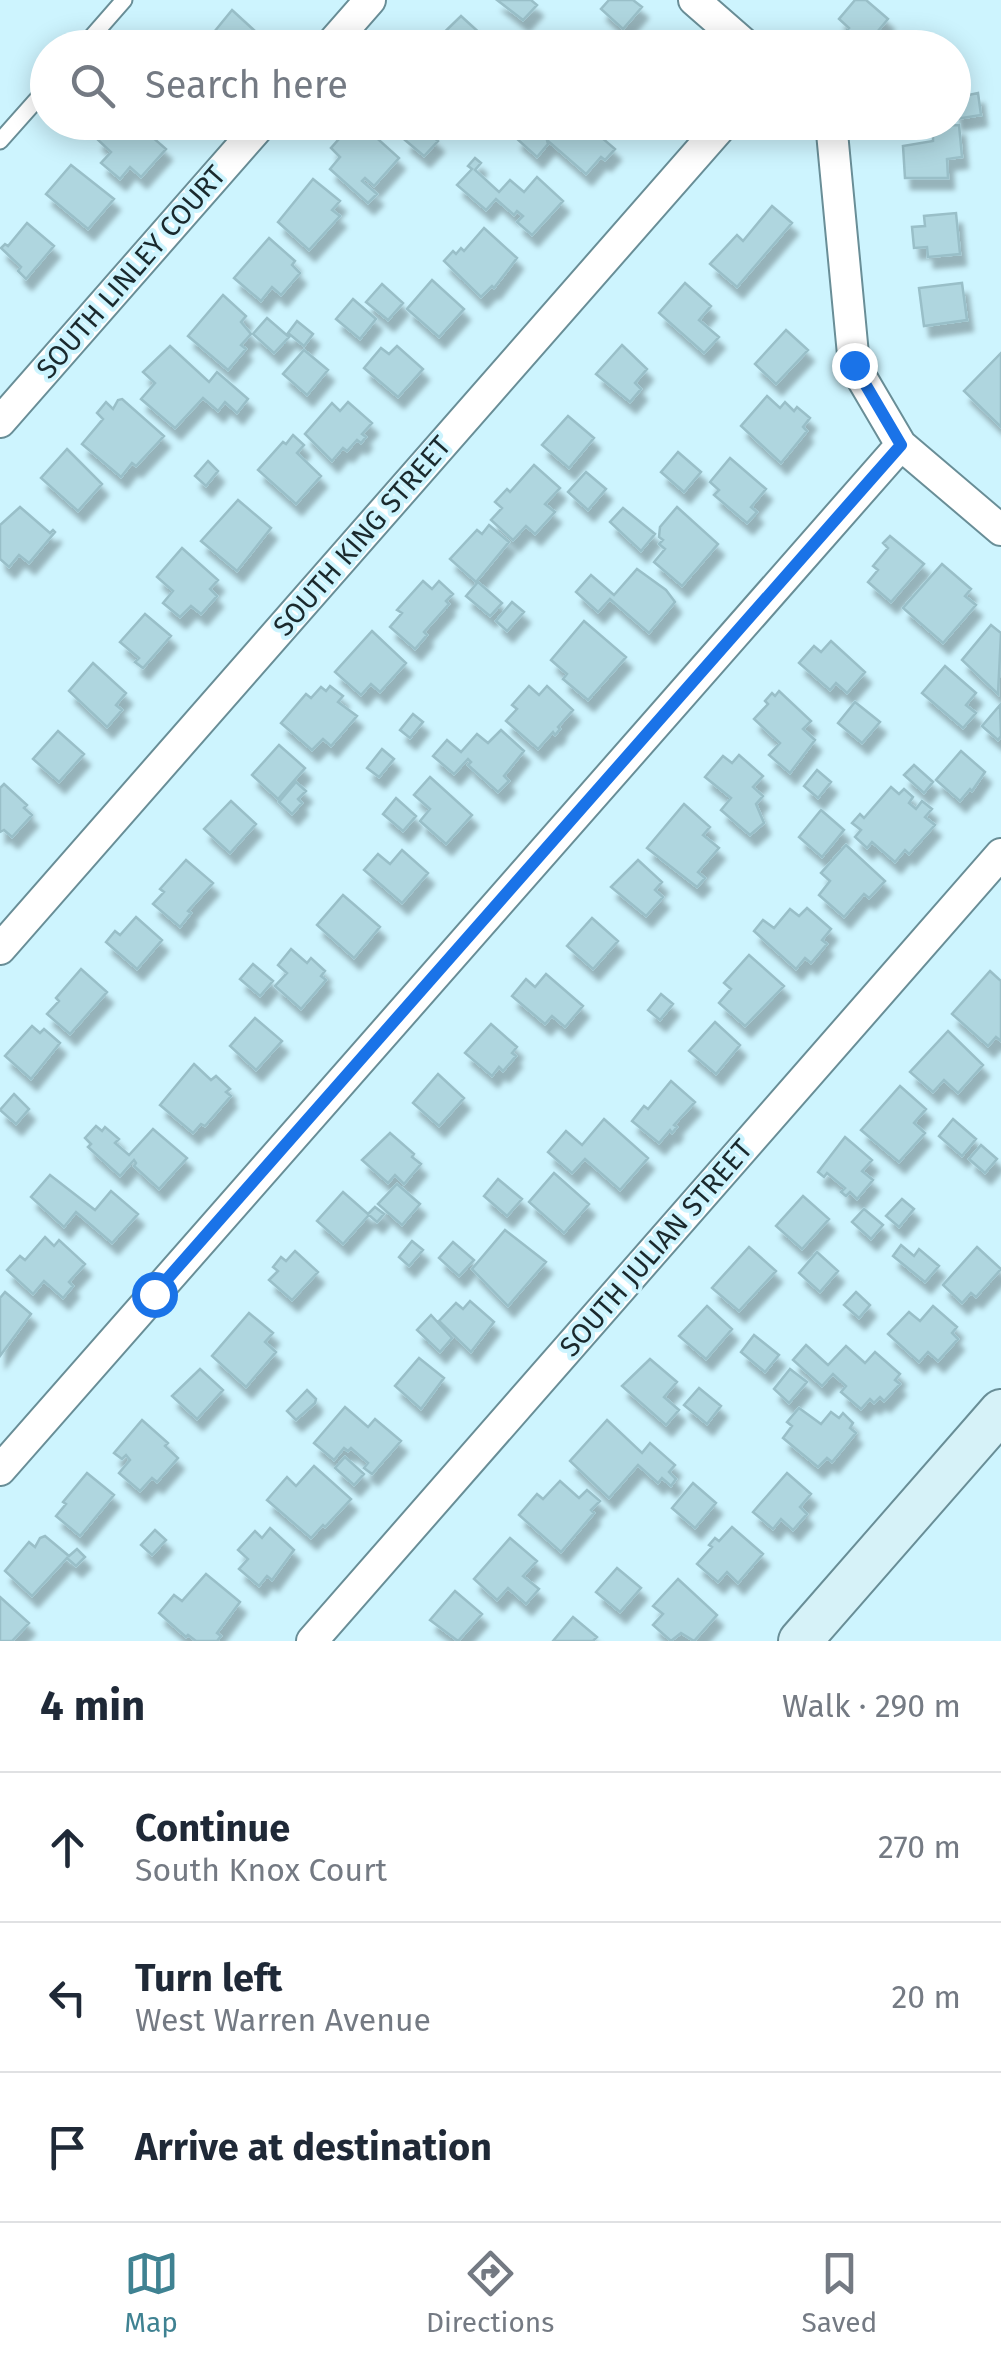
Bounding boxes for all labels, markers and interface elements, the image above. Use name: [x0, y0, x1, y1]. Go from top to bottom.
search box: [30, 30, 971, 140]
icon: search: [65, 58, 120, 113]
text: Search here: [145, 62, 348, 108]
street label: SOUTH LINLEY COURT: [30, 159, 233, 385]
route end: [832, 343, 878, 389]
street label: SOUTH KING STREET: [266, 429, 458, 643]
street label: SOUTH JULIAN STREET: [553, 1132, 759, 1363]
route start: [132, 1272, 178, 1318]
text: 4 min: [40, 1681, 145, 1731]
text: Walk · 290 m: [782, 1687, 961, 1725]
text: Continue: [135, 1805, 290, 1851]
icon: ahead: [40, 1820, 95, 1875]
text: 270 m: [878, 1828, 961, 1866]
text: South Knox Court: [135, 1851, 387, 1889]
text: Turn left: [135, 1955, 282, 2001]
icon: left: [40, 1970, 95, 2025]
text: 20 m: [891, 1978, 961, 2016]
text: West Warren Avenue: [135, 2001, 431, 2039]
icon: arrive: [40, 2120, 95, 2175]
text: Arrive at destination: [135, 2124, 492, 2170]
tab: Map: [124, 2246, 179, 2339]
tab: Directions: [426, 2246, 554, 2339]
tab: Saved: [802, 2246, 877, 2339]

